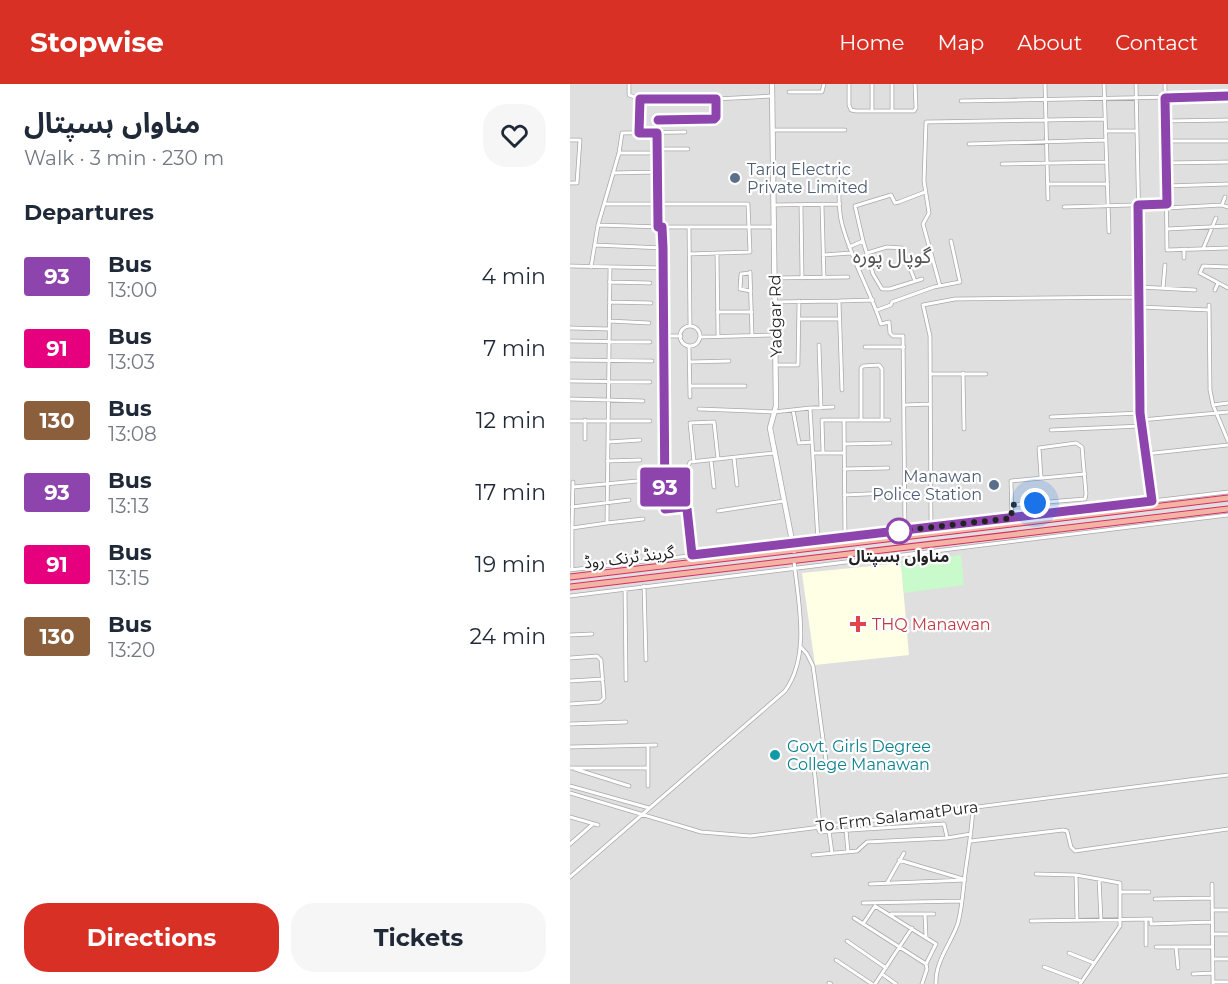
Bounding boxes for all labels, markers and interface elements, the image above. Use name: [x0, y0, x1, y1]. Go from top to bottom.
text: Stopwise: [30, 25, 164, 59]
text: Home: [839, 30, 904, 55]
text: Map: [937, 30, 984, 55]
text: About: [1017, 30, 1082, 55]
text: Contact: [1115, 30, 1198, 55]
button: heart: [483, 104, 546, 167]
text: مناواں ہسپتال: [24, 106, 200, 140]
text: Walk · 3 min · 230 m: [24, 146, 224, 170]
place label: Tariq Electric Private Limited: [747, 160, 868, 197]
marker: Tariq Electric Private Limited: [728, 171, 742, 185]
text: Departures: [24, 199, 154, 226]
district label: گوپال پورہ: [853, 244, 932, 269]
text: Bus: [108, 251, 152, 278]
text: 4 min: [482, 263, 546, 290]
text: 93: [44, 264, 70, 289]
street label: Yadgar Rd: [765, 274, 786, 358]
text: 13:00: [108, 278, 157, 302]
text: Bus: [108, 323, 152, 350]
text: 7 min: [483, 335, 546, 362]
text: 91: [46, 336, 68, 361]
text: 13:03: [108, 350, 155, 374]
text: Bus: [108, 395, 152, 422]
text: 12 min: [476, 407, 546, 434]
text: 130: [40, 408, 74, 433]
text: 13:08: [108, 422, 157, 446]
text: Bus: [108, 467, 152, 494]
place label: Manawan Police Station: [872, 467, 982, 504]
line badge: 93: [638, 468, 692, 506]
text: 93: [652, 475, 678, 500]
marker: Manawan Police Station: [987, 478, 1001, 492]
text: 17 min: [475, 479, 546, 506]
text: 93: [44, 480, 70, 505]
your location: [1020, 488, 1050, 518]
text: 13:13: [108, 494, 149, 518]
marker: مناواں ہسپتال: [886, 518, 912, 544]
text: Bus: [108, 539, 152, 566]
street label: گرینڈ ٹرنک روڈ: [583, 542, 676, 572]
place label: مناواں ہسپتال: [849, 547, 949, 567]
text: 19 min: [475, 551, 546, 578]
text: 91: [46, 552, 68, 577]
text: 13:15: [108, 566, 149, 590]
text: Bus: [108, 611, 152, 638]
marker: THQ Manawan: [849, 615, 867, 633]
place label: THQ Manawan: [872, 615, 991, 634]
text: 24 min: [470, 623, 546, 650]
text: 130: [40, 624, 74, 649]
text: 13:20: [108, 638, 155, 662]
place label: Govt. Girls Degree College Manawan: [787, 737, 931, 774]
marker: Govt. Girls Degree College Manawan: [768, 748, 782, 762]
street label: To Frm SalamatPura: [815, 797, 979, 836]
button: Directions: [24, 903, 279, 972]
button: Tickets: [291, 903, 546, 972]

